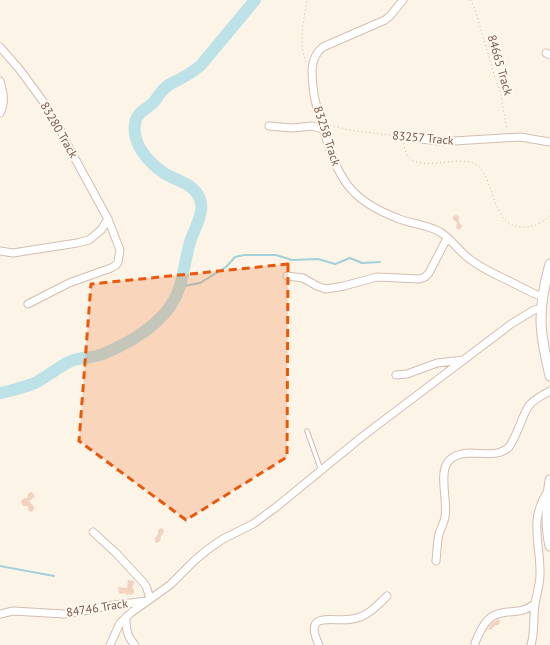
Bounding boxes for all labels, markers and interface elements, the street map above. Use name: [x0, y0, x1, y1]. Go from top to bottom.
street label: 84665 Track: [485, 33, 516, 97]
street label: 83280 Track: [37, 99, 82, 161]
street label: 83258 Track: [311, 104, 344, 168]
street label: 83257 Track: [392, 127, 455, 148]
street label: 84746 Track: [65, 595, 129, 620]

